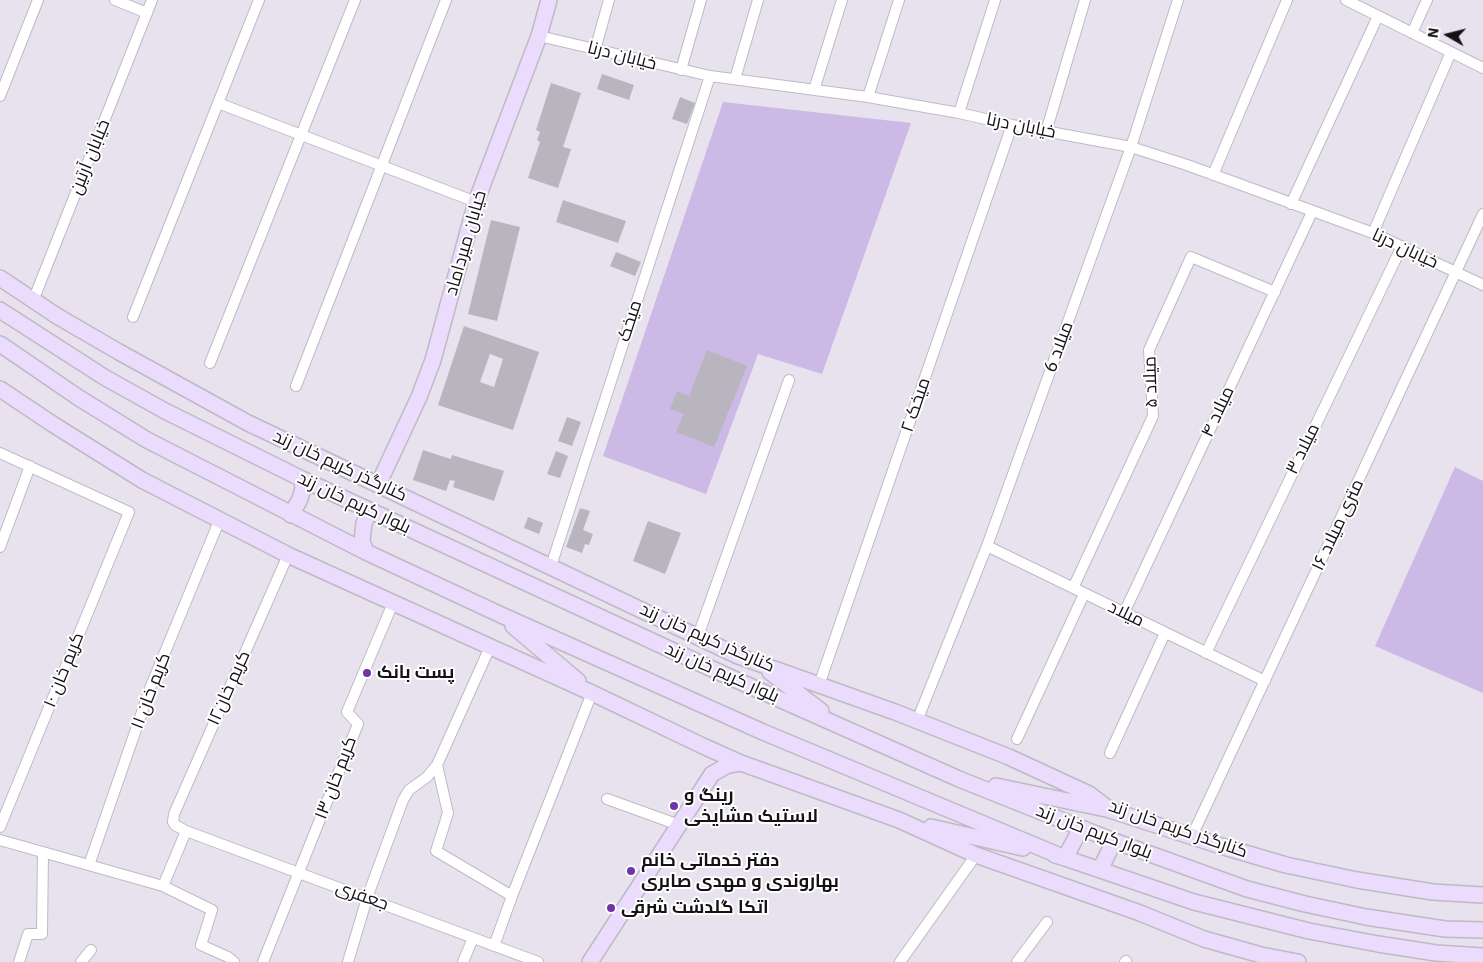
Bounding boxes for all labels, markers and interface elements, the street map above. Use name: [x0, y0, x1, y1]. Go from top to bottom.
north arrow: [1423, 10, 1473, 60]
text: N: [1424, 27, 1443, 39]
street label: خیابان درنا: [585, 37, 659, 75]
street label: خیابان درنا: [984, 109, 1058, 143]
street label: خیابان آرتین: [65, 116, 115, 198]
street label: خیابان میرداماد: [441, 188, 491, 298]
street label: خیابان درنا: [1368, 224, 1442, 274]
street label: میخک: [613, 297, 647, 345]
street label: میلاد 6: [1040, 319, 1078, 375]
street label: میلاد ۵: [1139, 356, 1163, 408]
street label: میخک ۲: [897, 375, 935, 435]
street label: میلاد ۴: [1197, 383, 1239, 441]
street label: میلاد ۳: [1281, 420, 1325, 478]
street label: کنارگذر کریم خان زند: [269, 425, 411, 507]
street label: بلوار کریم خان زند: [294, 467, 414, 539]
street label: ۱۶ متری میلاد: [1307, 476, 1369, 574]
street label: میلاد: [1104, 596, 1148, 632]
street label: کنارگذر کریم خان زند: [636, 599, 778, 677]
street label: کریم خان ۱۰: [39, 629, 89, 711]
street label: بلوار کریم خان زند: [662, 638, 782, 708]
street label: کریم خان۱۲: [203, 647, 255, 729]
street label: کریم خان ۱۱: [127, 650, 175, 732]
place label: پست بانک: [377, 662, 454, 684]
marker: پست بانک: [361, 667, 373, 679]
street label: کریم خان ۱۳: [310, 734, 362, 822]
place label: رینگ و لاستیک مشایخی: [684, 785, 818, 828]
street label: کنارگذر کریم خان زند: [1106, 795, 1250, 863]
marker: رینگ و لاستیک مشایخی: [668, 800, 680, 812]
street label: بلوار کریم خان زند: [1033, 800, 1155, 864]
place label: دفتر خدماتی خانم بهاروندی و مهدی صابری: [641, 850, 839, 892]
marker: دفتر خدماتی خانم بهاروندی و مهدی صابری: [625, 865, 637, 877]
street label: جعفری: [333, 877, 391, 915]
place label: اتکا گلدشت شرقی: [621, 897, 769, 919]
marker: اتکا گلدشت شرقی: [605, 902, 617, 914]

